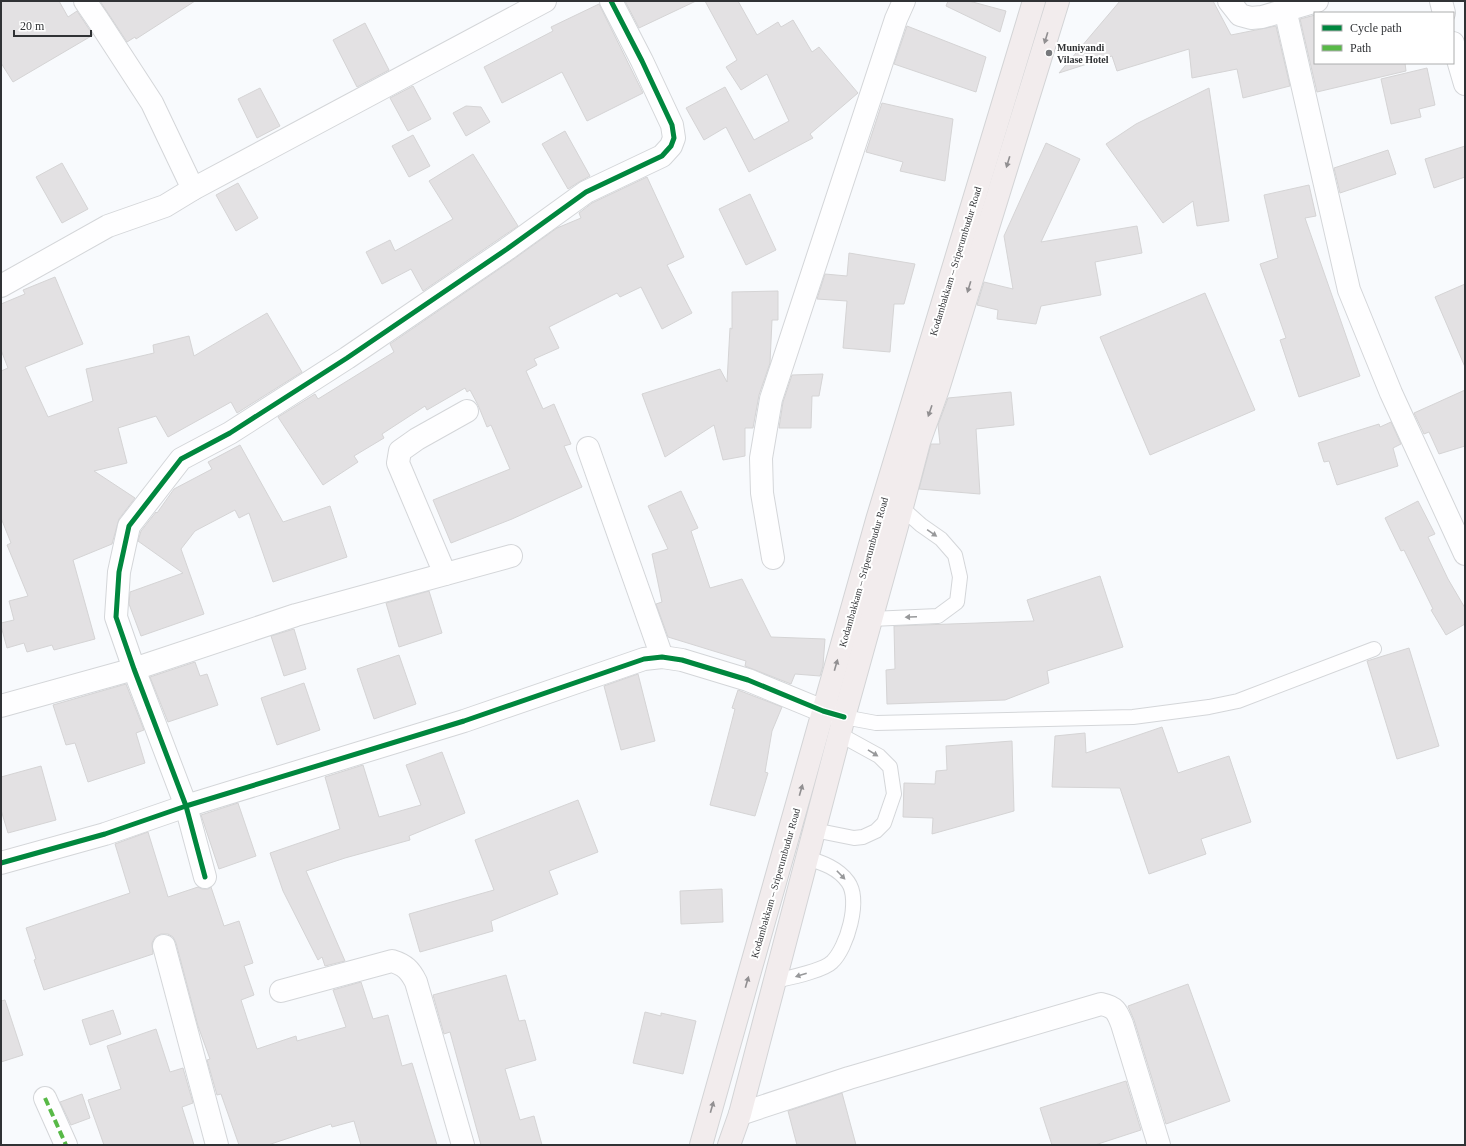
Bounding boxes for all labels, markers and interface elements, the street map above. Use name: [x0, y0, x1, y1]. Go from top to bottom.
scale bar: [14, 12, 91, 38]
legend: [1314, 12, 1454, 64]
text: 20 m: [20, 19, 45, 33]
text: Cycle path: [1350, 21, 1402, 35]
one-way arrow: [1043, 33, 1049, 45]
text: Path: [1350, 41, 1371, 55]
place label: Muniyandi Vilase Hotel: [1057, 42, 1109, 65]
marker: Muniyandi Vilase Hotel: [1044, 48, 1054, 58]
one-way arrow: [1005, 157, 1011, 169]
street label: Kodambakkam – Sriperumbudur Road: [928, 185, 983, 337]
one-way arrow: [966, 281, 972, 293]
one-way arrow: [927, 405, 933, 417]
street label: Kodambakkam – Sriperumbudur Road: [837, 496, 890, 648]
one-way arrow: [927, 528, 937, 536]
one-way arrow: [905, 614, 917, 621]
one-way arrow: [833, 658, 839, 670]
one-way arrow: [868, 749, 878, 757]
one-way arrow: [798, 783, 804, 795]
street label: Kodambakkam – Sriperumbudur Road: [749, 807, 802, 959]
one-way arrow: [836, 870, 846, 880]
one-way arrow: [794, 972, 806, 978]
one-way arrow: [744, 976, 750, 988]
one-way arrow: [709, 1101, 715, 1113]

